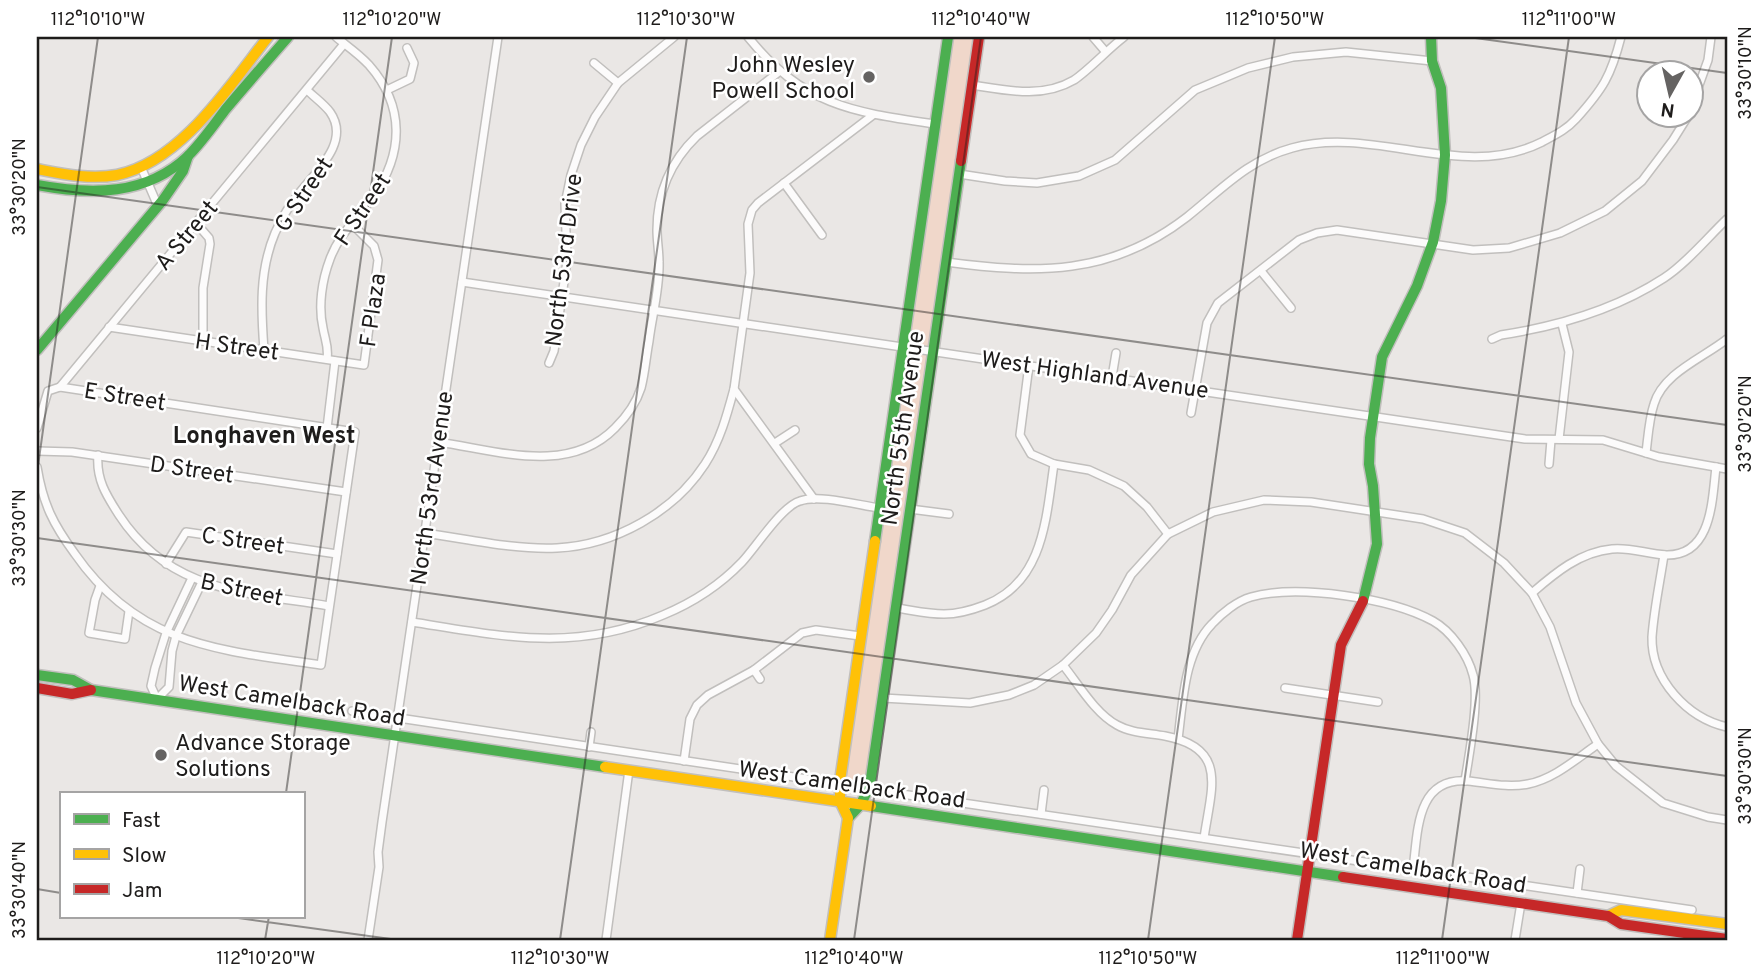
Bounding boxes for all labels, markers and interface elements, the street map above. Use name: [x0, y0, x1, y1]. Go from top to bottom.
text: 112°10'10"W: [51, 9, 145, 32]
text: 112°10'20"W: [343, 9, 441, 32]
text: 112°10'30"W: [637, 9, 735, 32]
text: 112°10'40"W: [931, 9, 1031, 32]
text: 112°10'50"W: [1225, 9, 1325, 32]
text: 112°11'00"W: [1522, 9, 1616, 32]
text: 33°30'10"N: [1735, 26, 1758, 120]
place label: John Wesley Powell School: [712, 52, 855, 107]
north arrow: [1634, 60, 1704, 130]
marker: John Wesley Powell School: [861, 69, 877, 85]
text: N: [1659, 96, 1676, 122]
text: 33°30'20"N: [9, 138, 32, 236]
street label: G Street: [269, 152, 341, 239]
street label: F Street: [329, 168, 399, 252]
street label: North 53rd Drive: [540, 172, 590, 349]
street label: A Street: [150, 195, 226, 278]
street label: F Plaza: [355, 271, 394, 349]
street label: H Street: [193, 328, 281, 369]
street label: North 55th Avenue: [876, 329, 932, 527]
street label: West Highland Avenue: [979, 346, 1210, 407]
text: 33°30'20"N: [1735, 375, 1758, 473]
street label: E Street: [82, 378, 168, 419]
street label: North 53rd Avenue: [405, 389, 461, 587]
district label: Longhaven West: [173, 422, 355, 452]
street label: D Street: [148, 451, 235, 492]
text: 33°30'30"N: [9, 489, 32, 587]
street label: C Street: [199, 522, 286, 563]
street label: B Street: [197, 569, 285, 614]
street label: West Camelback Road: [176, 670, 407, 735]
text: 33°30'30"N: [1735, 727, 1758, 825]
place label: Advance Storage Solutions: [175, 730, 351, 785]
marker: Advance Storage Solutions: [153, 747, 169, 763]
street label: West Camelback Road: [736, 756, 967, 817]
legend: [60, 792, 304, 918]
text: Fast: [122, 808, 161, 835]
street label: West Camelback Road: [1297, 837, 1528, 902]
text: 33°30'40"N: [9, 841, 32, 939]
text: Slow: [122, 843, 167, 870]
text: Jam: [122, 878, 163, 905]
text: 112°10'20"W: [217, 948, 315, 971]
text: 112°10'30"W: [511, 948, 609, 971]
text: 112°10'40"W: [804, 948, 904, 971]
text: 112°10'50"W: [1098, 948, 1198, 971]
text: 112°11'00"W: [1396, 948, 1490, 971]

